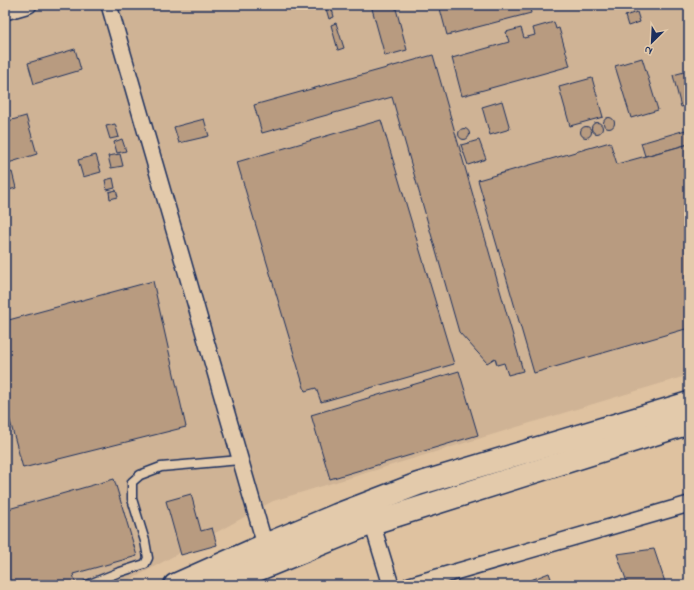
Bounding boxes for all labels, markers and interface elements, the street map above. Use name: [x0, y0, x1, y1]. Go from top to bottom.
north arrow: [632, 22, 672, 62]
text: N: [642, 41, 655, 59]

